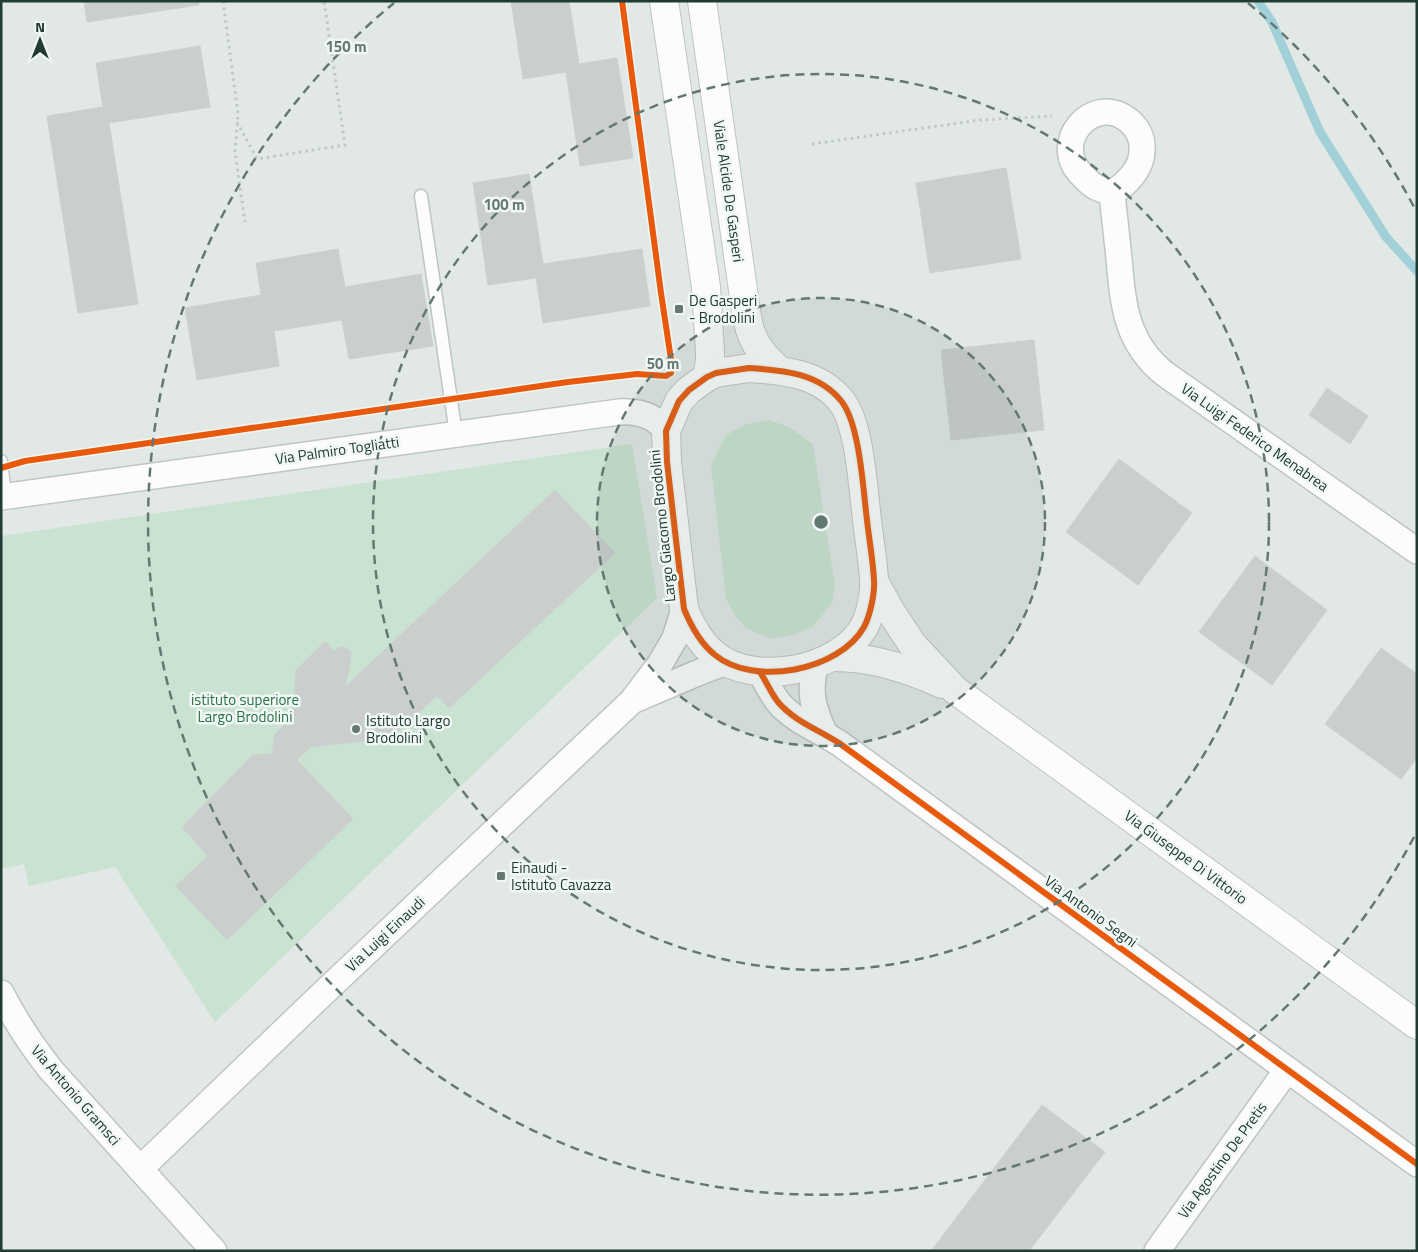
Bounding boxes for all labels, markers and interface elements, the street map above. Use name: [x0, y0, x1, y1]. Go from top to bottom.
north arrow: [15, 15, 65, 65]
text: N: [35, 16, 45, 37]
text: 150 m: [325, 35, 367, 58]
street label: Viale Alcide De Gasperi: [708, 119, 750, 263]
text: 100 m: [483, 193, 525, 216]
place label: De Gasperi - Brodolini: [689, 289, 757, 329]
marker: De Gasperi - Brodolini: [673, 303, 685, 315]
text: 50 m: [647, 352, 679, 375]
street label: Via Luigi Federico Menabrea: [1176, 377, 1334, 497]
street label: Via Palmiro Togliatti: [274, 430, 400, 470]
street label: Largo Giacomo Brodolini: [643, 449, 681, 603]
centre of rings: [812, 513, 830, 531]
park label: istituto superiore Largo Brodolini: [191, 688, 299, 728]
place label: Istituto Largo Brodolini: [366, 709, 450, 749]
marker: Istituto Largo Brodolini: [350, 723, 362, 735]
street label: Via Giuseppe Di Vittorio: [1119, 804, 1253, 910]
place label: Einaudi - Istituto Cavazza: [511, 856, 612, 896]
street label: Via Antonio Segni: [1040, 869, 1142, 953]
marker: Einaudi - Istituto Cavazza: [495, 870, 507, 882]
street label: Via Luigi Einaudi: [340, 891, 430, 977]
street label: Via Antonio Gramsci: [26, 1040, 126, 1150]
street label: Via Agostino De Pretis: [1172, 1097, 1272, 1223]

